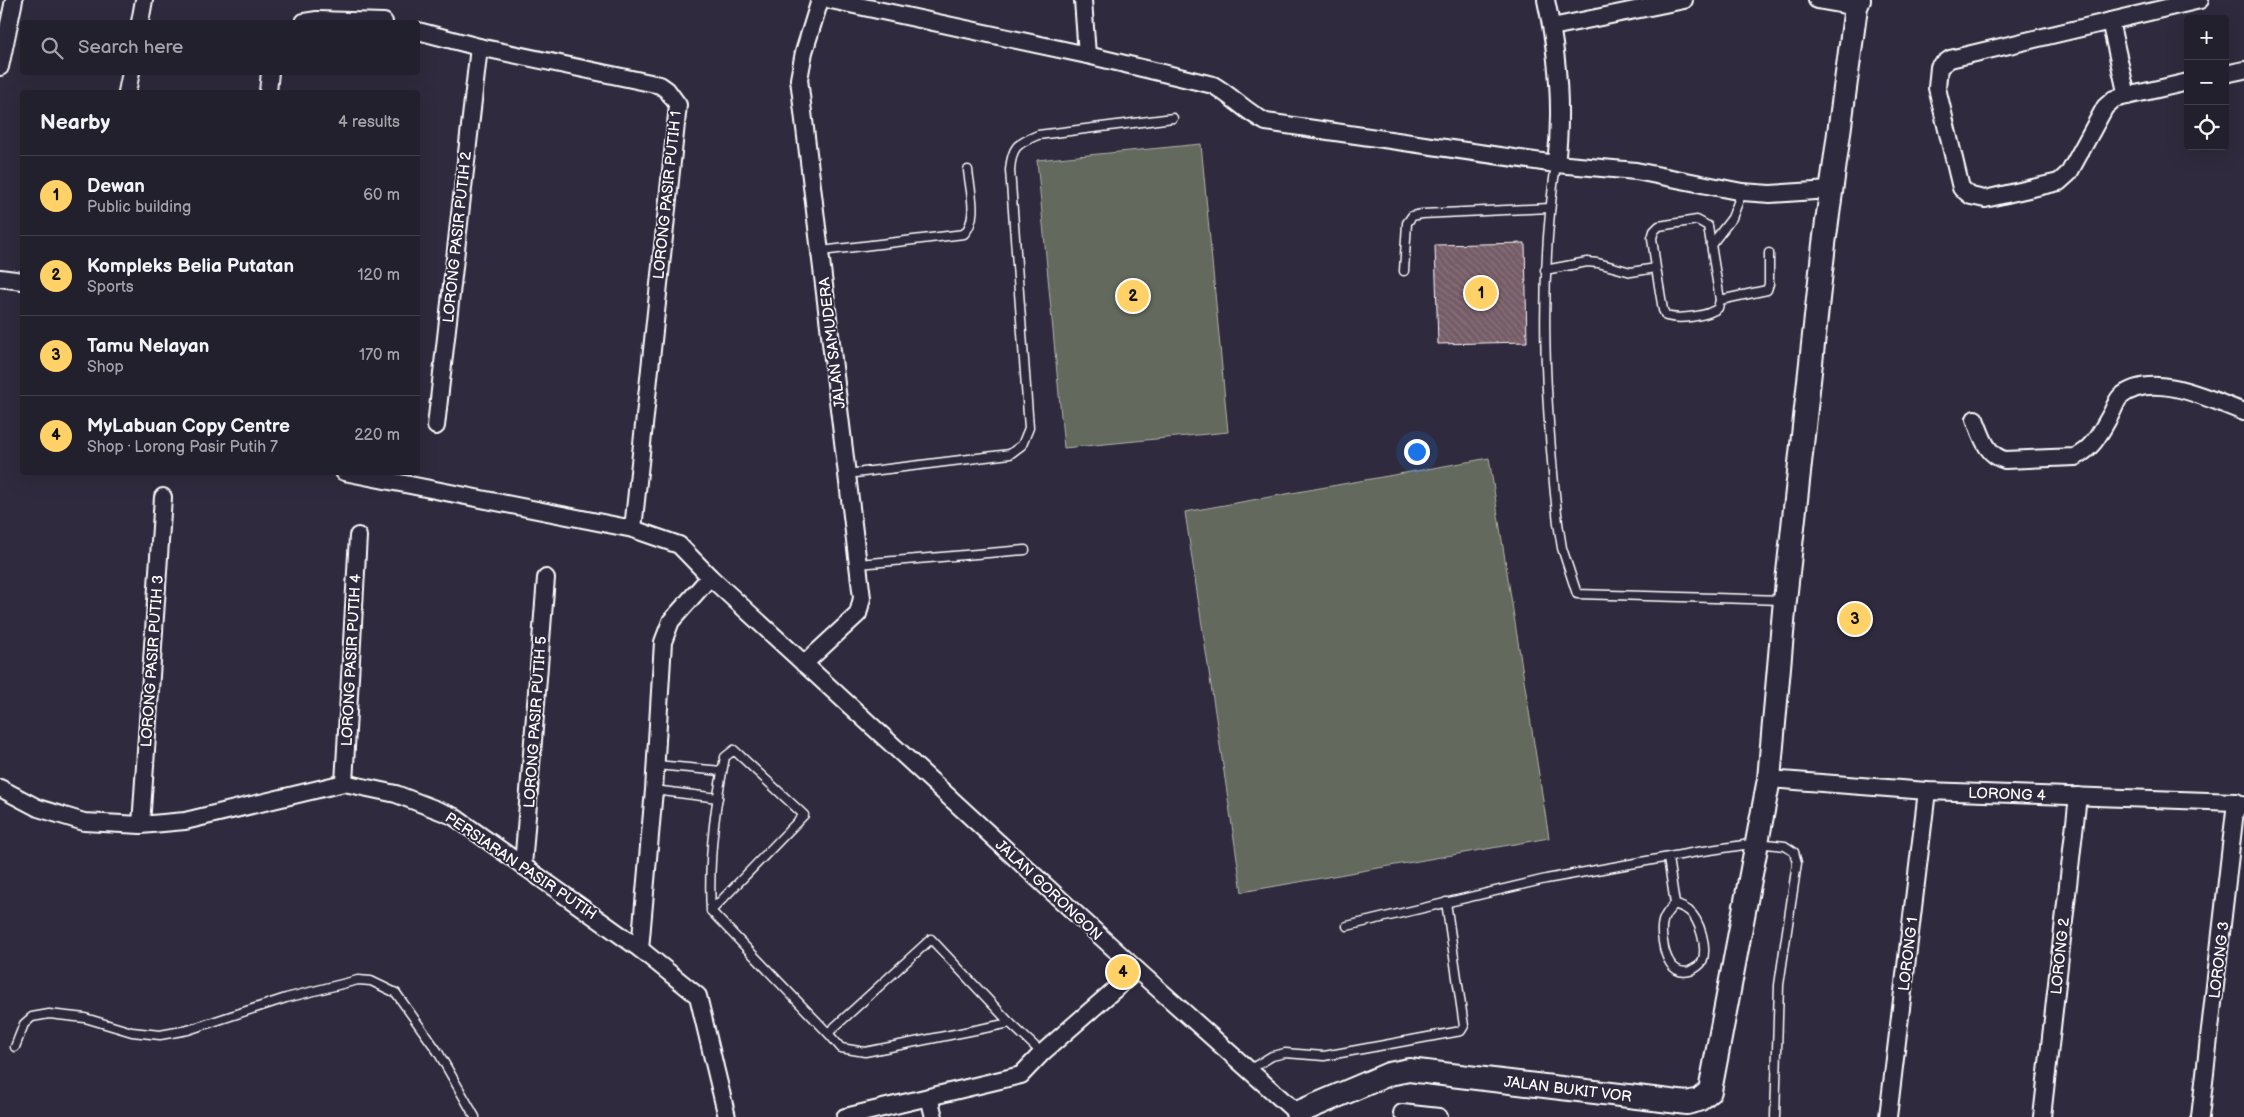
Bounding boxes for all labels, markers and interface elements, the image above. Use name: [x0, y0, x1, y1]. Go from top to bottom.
map controls: [2184, 15, 2229, 150]
button: +: [2184, 15, 2229, 60]
search box: [20, 20, 420, 75]
icon: search: [38, 34, 66, 62]
text: Search here: [78, 36, 183, 59]
button: −: [2184, 60, 2229, 105]
button: locate: [2184, 105, 2229, 150]
text: Nearby: [40, 110, 110, 135]
street label: LORONG PASIR PUTIH 1: [649, 110, 686, 280]
text: 4 results: [338, 113, 400, 132]
street label: LORONG PASIR PUTIH 2: [439, 150, 476, 324]
text: Dewan: [87, 175, 145, 198]
text: 1: [53, 186, 59, 205]
text: 60 m: [363, 186, 400, 205]
text: Public building: [87, 198, 191, 217]
text: Kompleks Belia Putatan: [87, 255, 294, 278]
text: 2: [51, 266, 61, 285]
text: 120 m: [357, 266, 400, 285]
pin: 1: [1465, 274, 1497, 312]
street label: JALAN SAMUDERA: [815, 275, 850, 410]
pin: 2: [1117, 277, 1149, 315]
text: Sports: [87, 278, 134, 297]
text: Tamu Nelayan: [87, 335, 209, 358]
text: 3: [51, 346, 61, 365]
text: 170 m: [359, 346, 400, 365]
text: Shop: [87, 358, 124, 377]
text: MyLabuan Copy Centre: [87, 415, 290, 438]
text: 4: [51, 426, 61, 445]
text: 220 m: [354, 426, 400, 445]
text: Shop · Lorong Pasir Putih 7: [87, 438, 278, 457]
your location: [1404, 439, 1430, 465]
street label: LORONG PASIR PUTIH 4: [337, 573, 366, 747]
street label: LORONG PASIR PUTIH 3: [137, 574, 168, 748]
pin: 3: [1839, 600, 1871, 638]
street label: LORONG PASIR PUTIH 5: [520, 636, 551, 809]
street label: LORONG 4: [1968, 784, 2046, 805]
street label: PERSIARAN PASIR PUTIH: [441, 808, 600, 924]
street label: JALAN GORONGON: [991, 836, 1106, 945]
street label: LORONG 1: [1895, 916, 1922, 992]
street label: LORONG 2: [2047, 917, 2074, 995]
street label: LORONG 3: [2205, 920, 2234, 1000]
pin: 4: [1107, 953, 1139, 991]
street label: JALAN BUKIT VOR: [1503, 1072, 1633, 1107]

